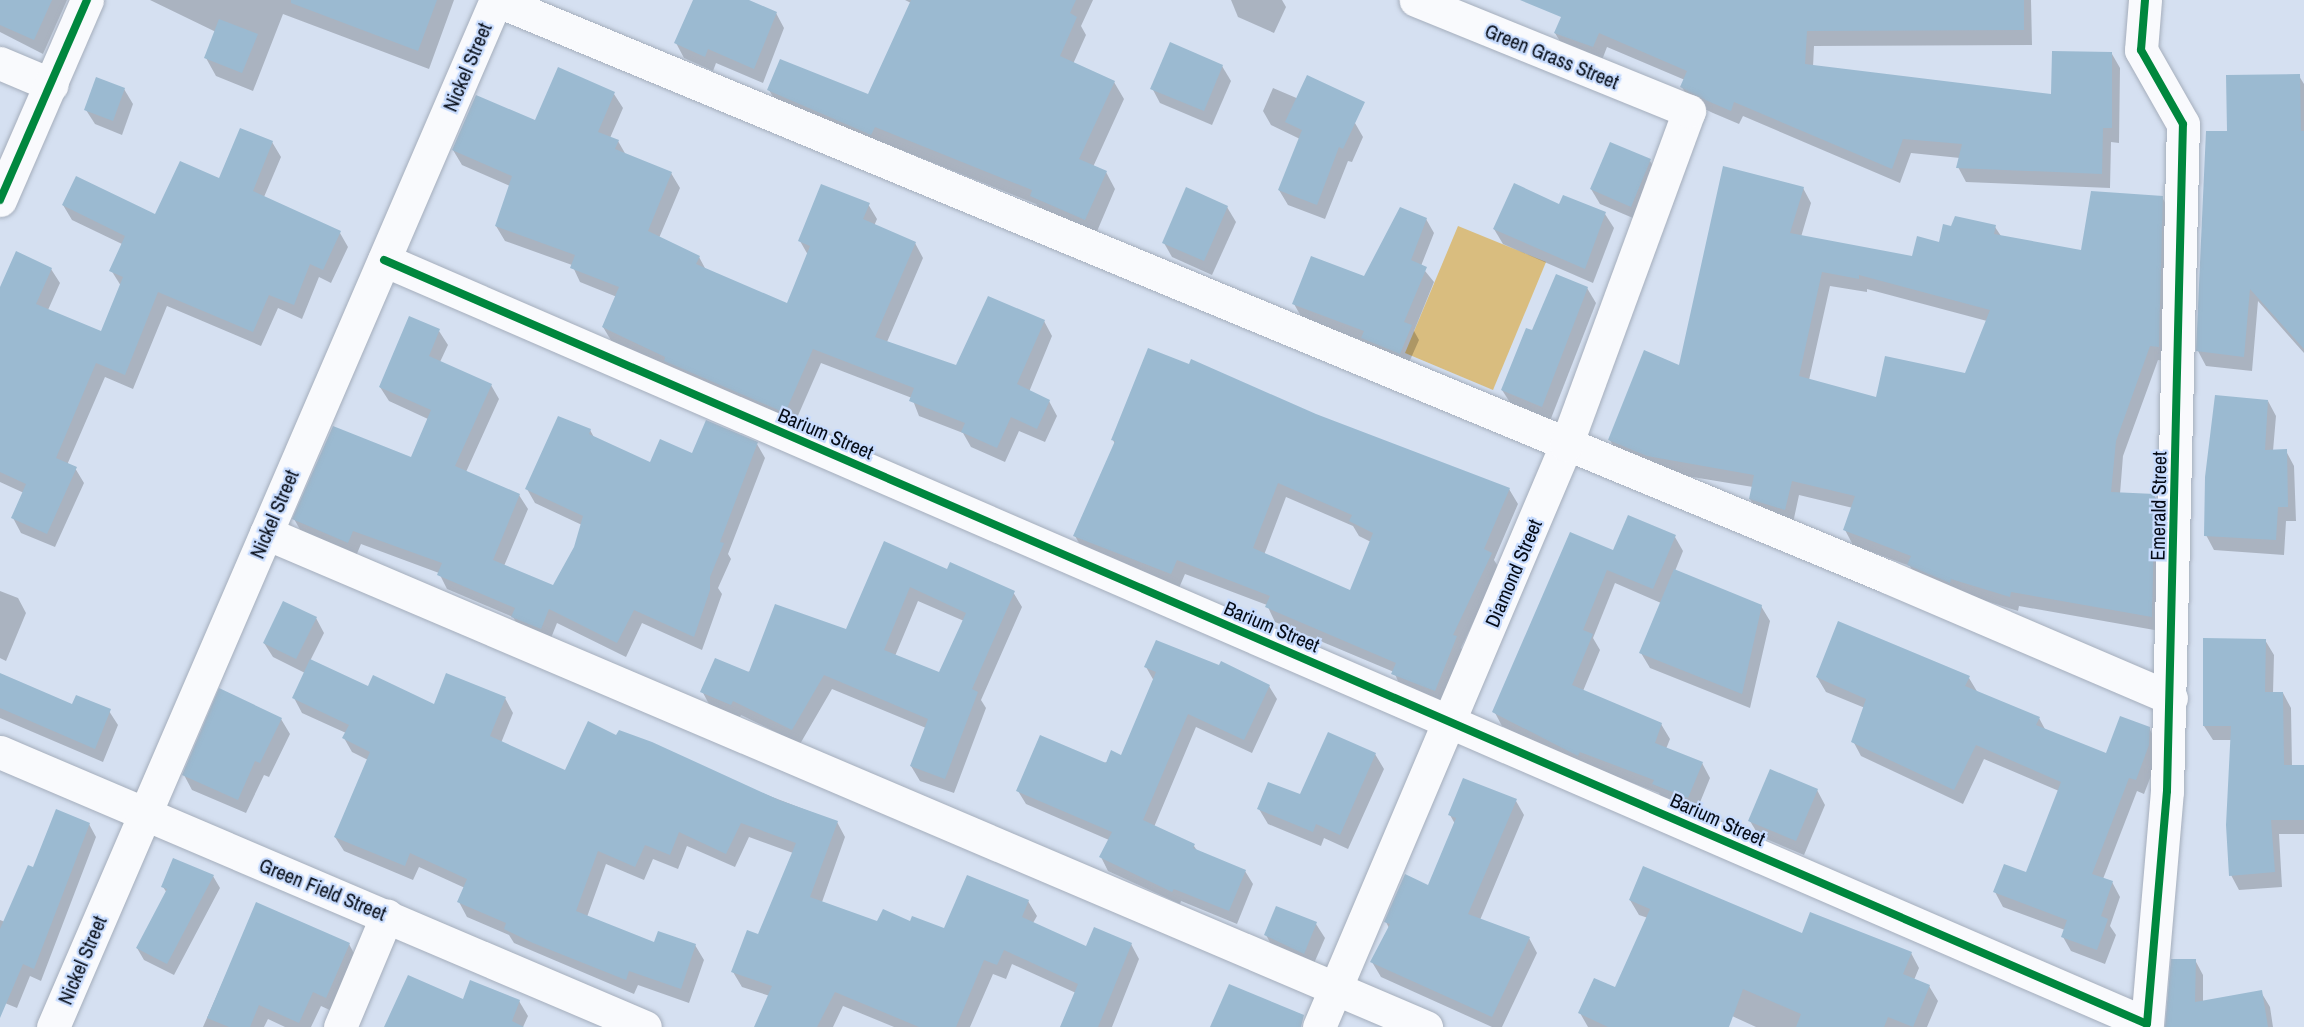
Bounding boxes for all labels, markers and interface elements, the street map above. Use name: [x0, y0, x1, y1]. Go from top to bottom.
street label: Green Grass Street: [1482, 18, 1622, 94]
street label: Nickel Street: [438, 19, 496, 115]
street label: Barium Street: [775, 402, 877, 464]
street label: Emerald Street: [2145, 451, 2171, 561]
street label: Nickel Street: [245, 466, 303, 562]
street label: Diamond Street: [1480, 515, 1546, 631]
street label: Barium Street: [1221, 595, 1323, 657]
street label: Barium Street: [1667, 787, 1769, 851]
street label: Green Field Street: [256, 853, 390, 925]
street label: Nickel Street: [53, 912, 111, 1008]

